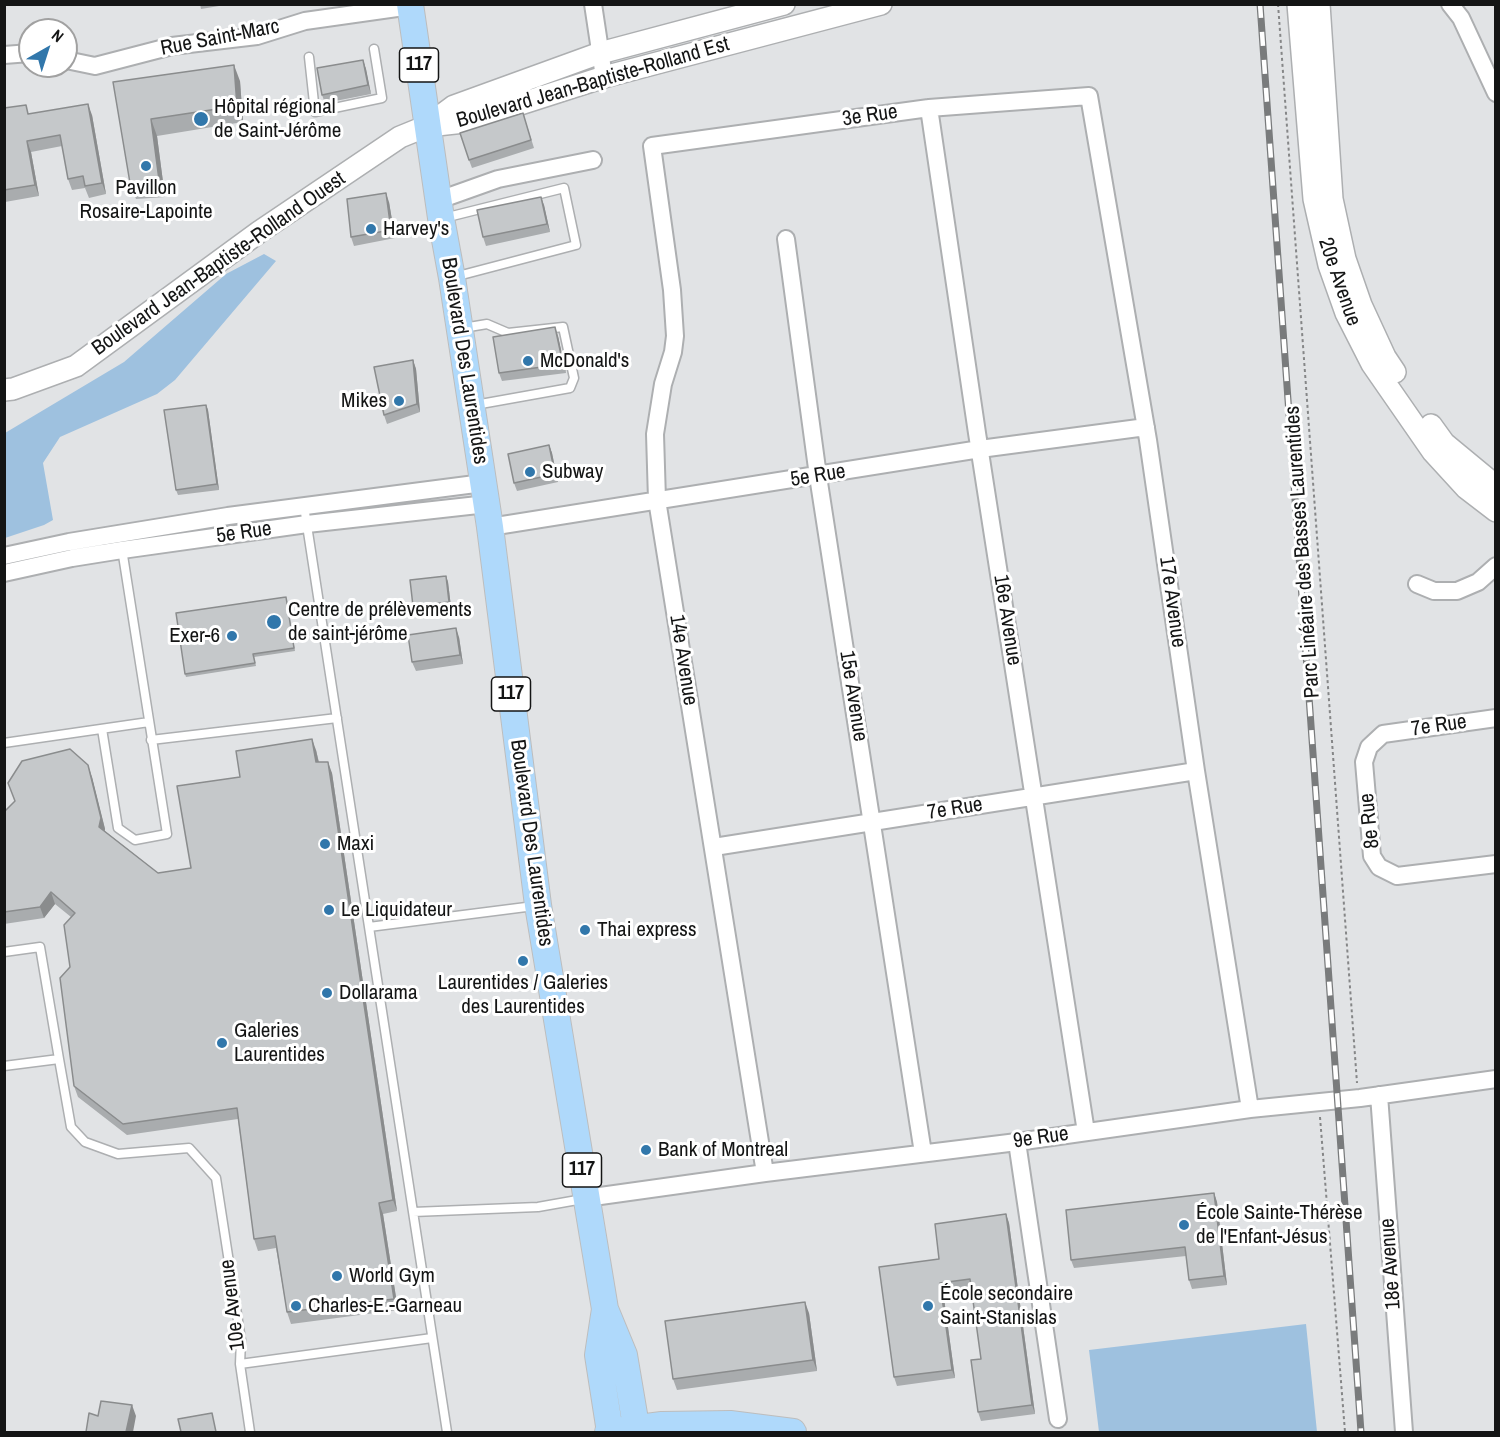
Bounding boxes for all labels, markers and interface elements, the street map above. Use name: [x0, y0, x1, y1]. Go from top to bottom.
street label: Rue Saint-Marc: [158, 14, 282, 62]
north arrow: [18, 18, 78, 78]
text: N: [47, 24, 69, 47]
street label: Boulevard Jean-Baptiste-Rolland Est: [454, 32, 732, 134]
road number: 117: [400, 48, 438, 82]
place label: Hôpital régional de Saint-Jérôme: [214, 94, 341, 144]
street label: 3e Rue: [841, 100, 899, 132]
marker: Hôpital régional de Saint-Jérôme: [192, 110, 210, 128]
marker: Pavillon Rosaire-Lapointe: [139, 159, 153, 173]
street label: Boulevard Jean-Baptiste-Rolland Ouest: [87, 167, 351, 361]
place label: Pavillon Rosaire-Lapointe: [79, 175, 213, 225]
place label: Harvey's: [383, 216, 449, 242]
marker: Harvey's: [364, 222, 378, 236]
street label: 20e Avenue: [1312, 235, 1366, 329]
street label: Boulevard Des Laurentides: [435, 256, 493, 466]
place label: McDonald's: [540, 348, 629, 374]
marker: McDonald's: [521, 354, 535, 368]
place label: Mikes: [341, 388, 387, 414]
marker: Mikes: [392, 394, 406, 408]
street label: Parc Linéaire des Basses Laurentides: [1280, 405, 1326, 699]
place label: Subway: [542, 459, 603, 485]
street label: 5e Rue: [789, 459, 847, 493]
marker: Subway: [523, 465, 537, 479]
street label: 5e Rue: [215, 517, 273, 549]
street label: 17e Avenue: [1153, 555, 1191, 649]
street label: 16e Avenue: [987, 573, 1027, 667]
place label: Centre de prélèvements de saint-jérôme: [288, 597, 472, 647]
marker: Centre de prélèvements de saint-jérôme: [265, 613, 283, 631]
street label: 14e Avenue: [663, 613, 703, 707]
place label: Exer-6: [169, 623, 220, 649]
marker: Exer-6: [225, 629, 239, 643]
street label: 15e Avenue: [833, 649, 873, 743]
road number: 117: [492, 677, 530, 711]
street label: 7e Rue: [1410, 710, 1468, 742]
street label: Boulevard Des Laurentides: [504, 738, 558, 948]
street label: 7e Rue: [926, 792, 984, 826]
street label: 8e Rue: [1355, 792, 1385, 850]
place label: Maxi: [337, 831, 374, 857]
marker: Maxi: [318, 837, 332, 851]
place label: Le Liquidateur: [341, 897, 452, 923]
marker: Le Liquidateur: [322, 903, 336, 917]
place label: Thai express: [597, 917, 697, 943]
marker: Thai express: [578, 923, 592, 937]
marker: Laurentides / Galeries des Laurentides: [516, 954, 530, 968]
place label: Laurentides / Galeries des Laurentides: [438, 970, 608, 1020]
place label: Dollarama: [339, 980, 417, 1006]
marker: Dollarama: [320, 986, 334, 1000]
place label: Galeries Laurentides: [234, 1018, 325, 1068]
marker: Galeries Laurentides: [215, 1036, 229, 1050]
street label: 9e Rue: [1012, 1122, 1070, 1154]
place label: Bank of Montreal: [658, 1137, 788, 1163]
marker: Bank of Montreal: [639, 1143, 653, 1157]
road number: 117: [562, 1153, 602, 1187]
place label: École Sainte-Thérèse de l'Enfant-Jésus: [1196, 1200, 1363, 1250]
street label: 18e Avenue: [1375, 1217, 1407, 1311]
marker: École Sainte-Thérèse de l'Enfant-Jésus: [1177, 1218, 1191, 1232]
street label: 10e Avenue: [215, 1258, 251, 1352]
place label: World Gym: [349, 1263, 435, 1289]
marker: World Gym: [330, 1269, 344, 1283]
place label: École secondaire Saint-Stanislas: [940, 1281, 1073, 1331]
place label: Charles-E.-Garneau: [308, 1293, 462, 1319]
marker: Charles-E.-Garneau: [289, 1299, 303, 1313]
marker: École secondaire Saint-Stanislas: [921, 1299, 935, 1313]

